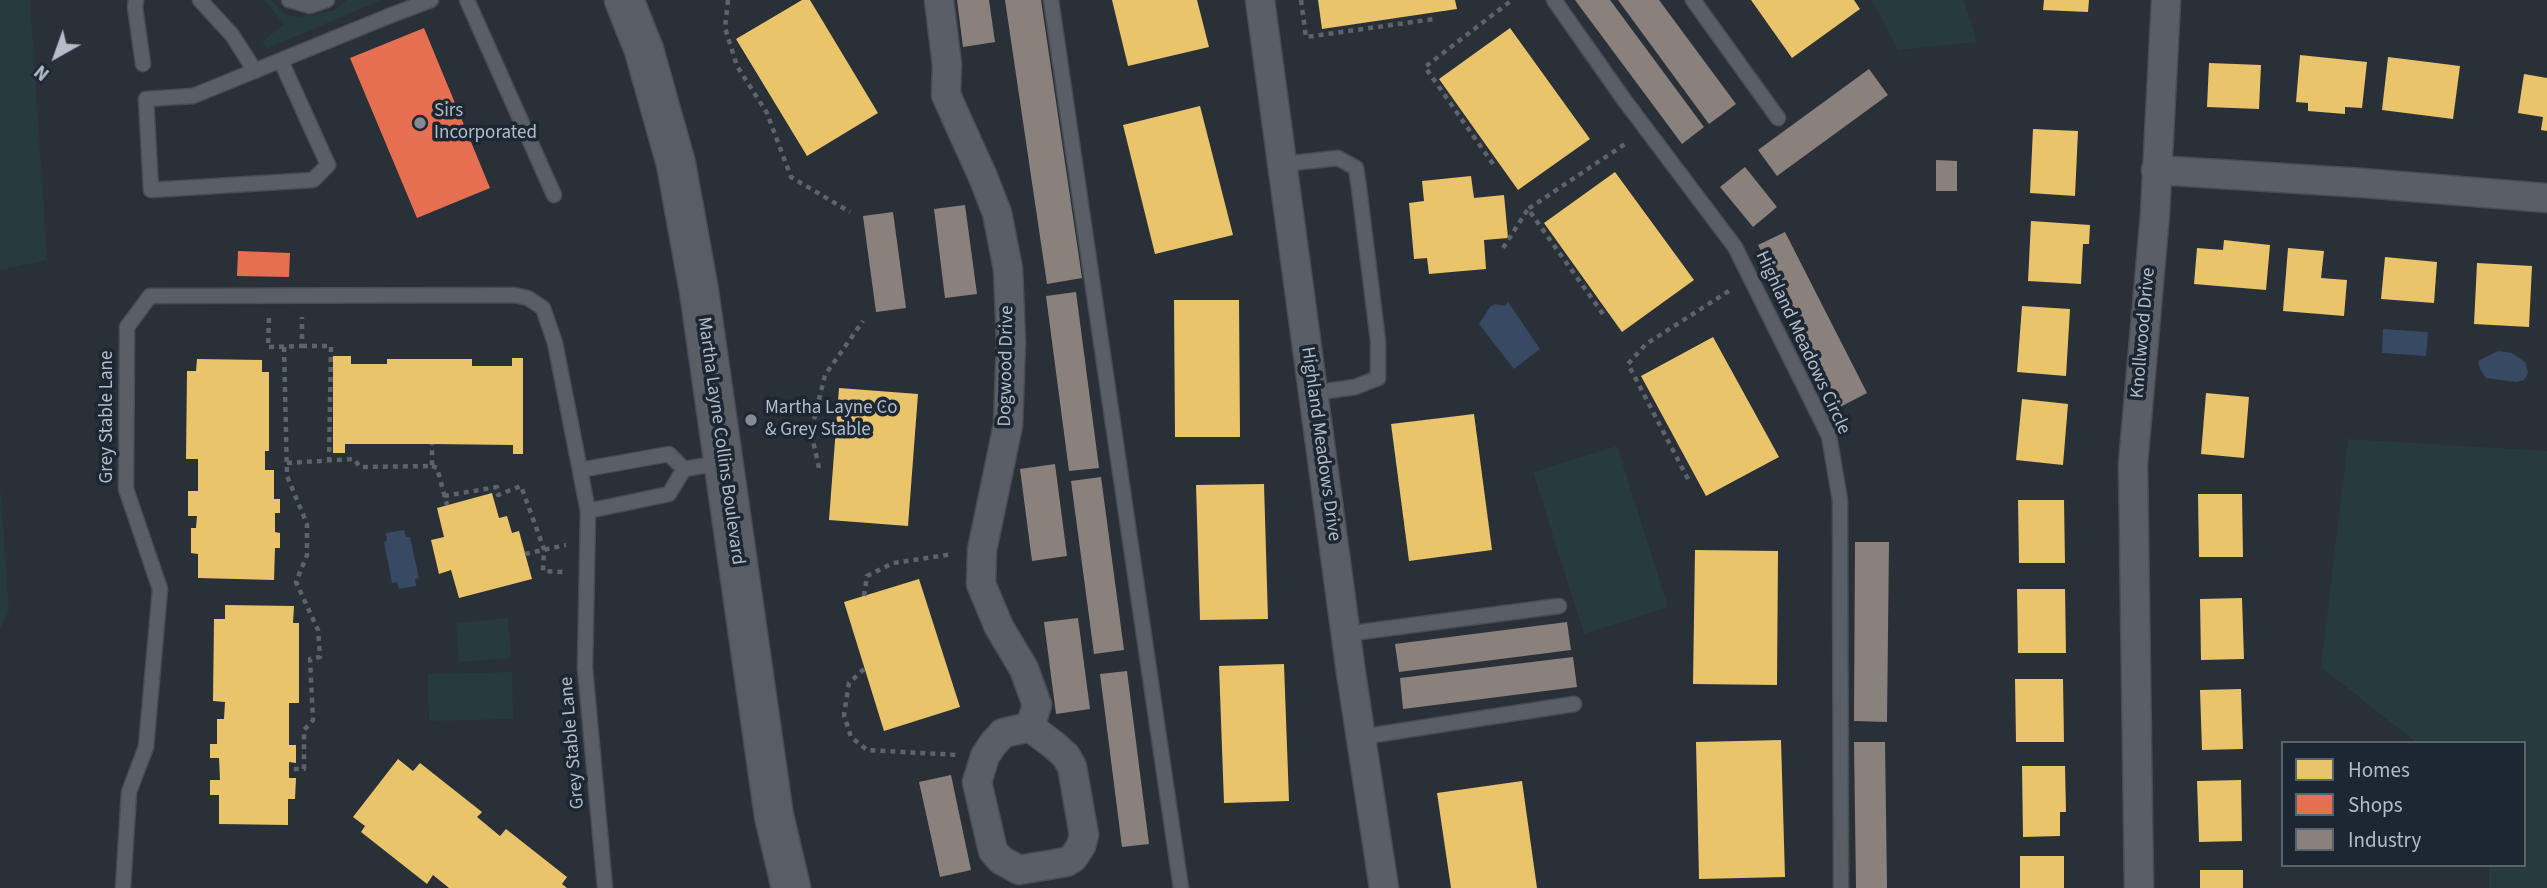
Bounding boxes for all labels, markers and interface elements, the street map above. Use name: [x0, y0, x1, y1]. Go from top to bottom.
north arrow: [21, 21, 91, 91]
text: N: [29, 58, 56, 87]
place label: Sirs Incorporated: [434, 101, 537, 145]
marker: Sirs Incorporated: [412, 115, 428, 131]
street label: Highland Meadows Circle: [1749, 248, 1855, 438]
street label: Knollwood Drive: [2127, 267, 2161, 399]
street label: Dogwood Drive: [995, 305, 1019, 427]
street label: Martha Layne Collins Boulevard: [691, 315, 749, 567]
street label: Highland Meadows Drive: [1295, 345, 1345, 543]
street label: Grey Stable Lane: [97, 351, 119, 483]
place label: Martha Layne Co & Grey Stable: [765, 398, 898, 442]
marker: Martha Layne Co & Grey Stable: [743, 412, 759, 428]
street label: Grey Stable Lane: [556, 676, 590, 810]
legend: [2281, 741, 2526, 867]
text: Homes: [2348, 755, 2410, 785]
text: Shops: [2348, 790, 2402, 820]
text: Industry: [2348, 825, 2421, 855]

